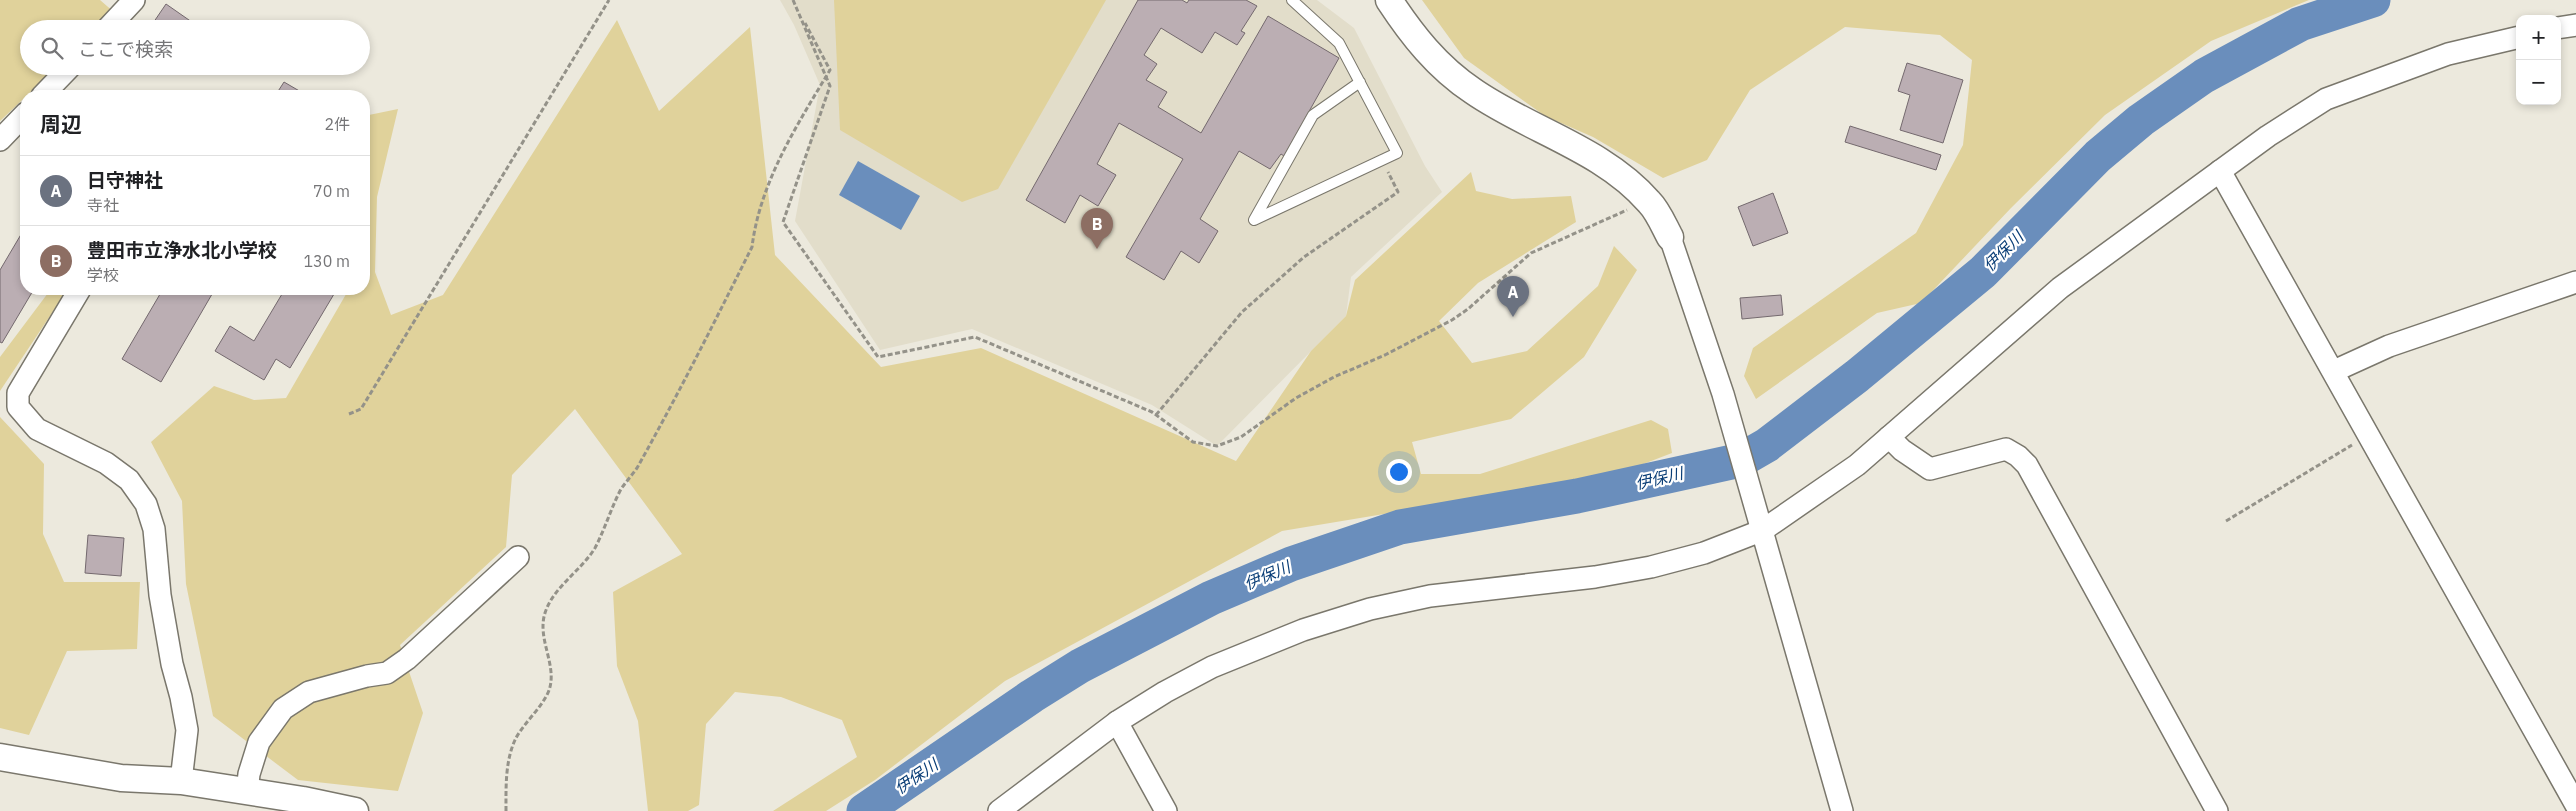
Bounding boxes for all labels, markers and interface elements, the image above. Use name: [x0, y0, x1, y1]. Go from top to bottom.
map controls: [2516, 15, 2561, 105]
button: +: [2516, 15, 2561, 60]
search box: [20, 20, 370, 75]
icon: search: [38, 34, 66, 62]
text: ここで検索: [78, 37, 173, 61]
button: −: [2516, 60, 2561, 105]
text: 周辺: [40, 110, 82, 138]
text: 2件: [324, 114, 350, 134]
text: 日守神社: [87, 168, 163, 192]
text: A: [51, 181, 61, 201]
text: 70 m: [313, 181, 350, 201]
text: 寺社: [87, 195, 119, 215]
pin: B: [1081, 208, 1113, 249]
water label: 伊保川: [1979, 226, 2028, 275]
text: 豊田市立浄水北小学校: [87, 238, 277, 262]
text: B: [51, 251, 61, 271]
text: 130 m: [303, 251, 350, 271]
text: 学校: [87, 265, 119, 285]
pin: A: [1497, 276, 1529, 317]
your location: [1386, 459, 1412, 485]
water label: 伊保川: [1633, 462, 1687, 493]
water label: 伊保川: [1241, 556, 1295, 594]
water label: 伊保川: [891, 753, 943, 798]

